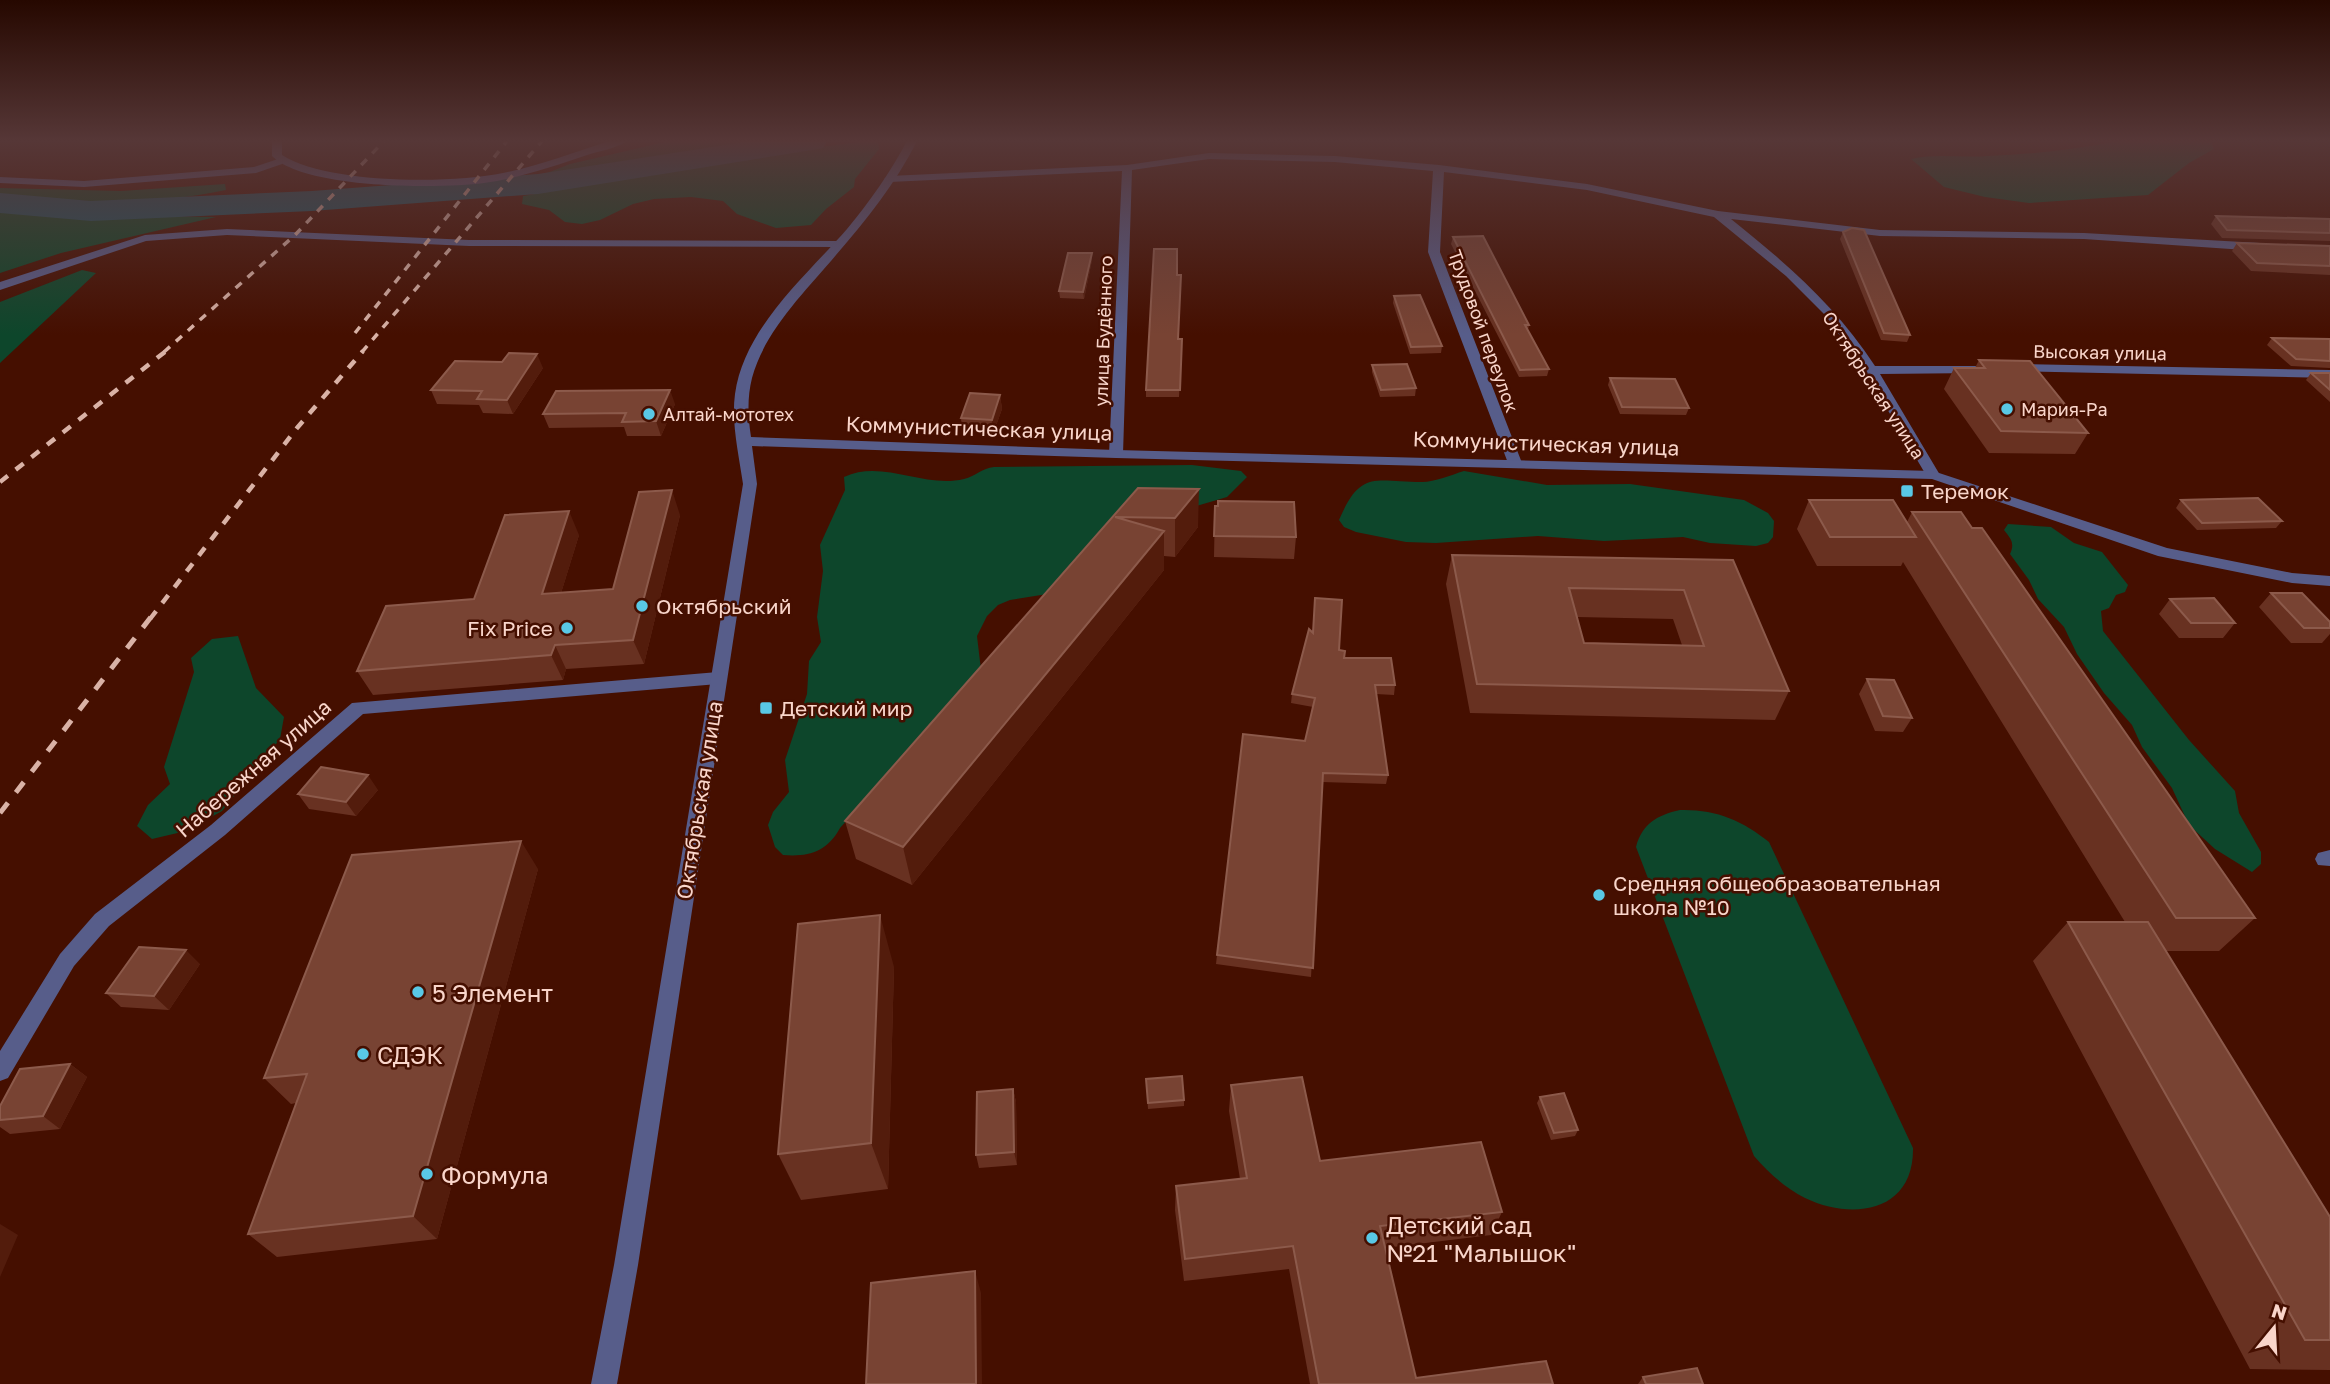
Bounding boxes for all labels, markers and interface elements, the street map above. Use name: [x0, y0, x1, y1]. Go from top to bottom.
street label: Трудовой переулок: [1444, 247, 1524, 415]
street label: улица Будённого: [1089, 255, 1117, 407]
street label: Октябрьская улица: [1818, 307, 1930, 463]
street label: Высокая улица: [2033, 340, 2167, 364]
place label: Мария-Ра: [2021, 398, 2108, 420]
marker: Мария-Ра: [1999, 401, 2015, 417]
place label: Алтай-мототех: [663, 403, 794, 425]
marker: Алтай-мототех: [641, 406, 657, 422]
street label: Коммунистическая улица: [845, 410, 1113, 446]
street label: Коммунистическая улица: [1412, 425, 1680, 461]
place label: Теремок: [1921, 478, 2009, 504]
marker: Теремок: [1899, 483, 1915, 499]
place label: Октябрьский: [656, 593, 791, 619]
marker: Октябрьский: [634, 598, 650, 614]
place label: Fix Price: [467, 615, 553, 641]
marker: Fix Price: [559, 620, 575, 636]
street label: Набережная улица: [170, 693, 336, 843]
place label: Детский мир: [780, 695, 912, 721]
street label: Октябрьская улица: [670, 699, 728, 901]
marker: Детский мир: [758, 700, 774, 716]
place label: Средняя общеобразовательная школа №10: [1613, 870, 1941, 920]
marker: Средняя общеобразовательная школа №10: [1591, 887, 1607, 903]
place label: 5 Элемент: [432, 978, 553, 1007]
marker: 5 Элемент: [410, 984, 426, 1000]
place label: СДЭК: [377, 1040, 443, 1069]
marker: СДЭК: [355, 1046, 371, 1062]
place label: Формула: [441, 1160, 549, 1189]
marker: Формула: [419, 1166, 435, 1182]
place label: Детский сад №21 "Малышок": [1386, 1210, 1576, 1267]
marker: Детский сад №21 "Малышок": [1364, 1230, 1380, 1246]
north arrow: [2239, 1293, 2309, 1363]
text: N: [2269, 1298, 2290, 1325]

